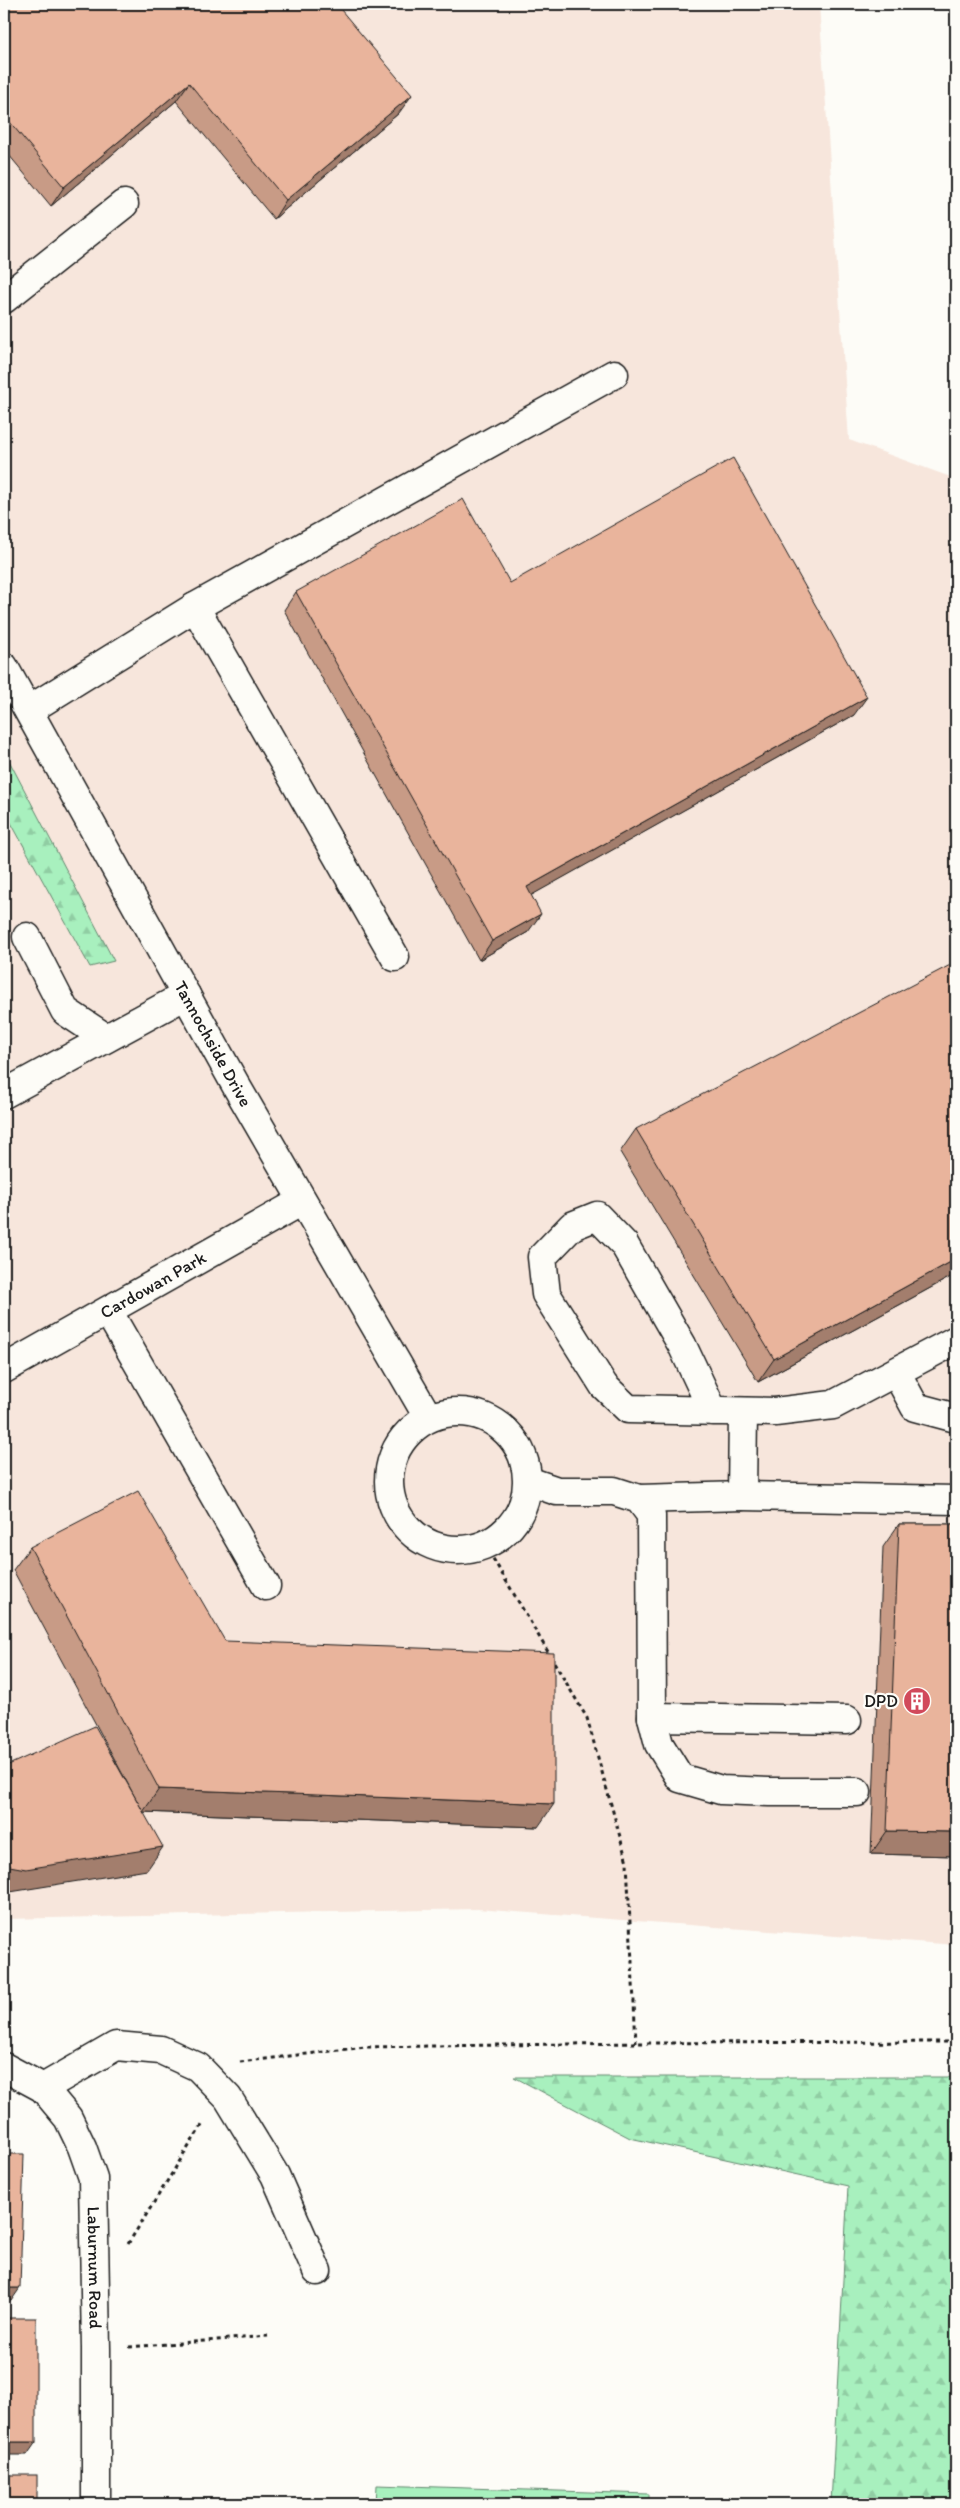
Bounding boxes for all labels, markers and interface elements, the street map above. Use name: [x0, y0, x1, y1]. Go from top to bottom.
street label: Tannochside Drive: [169, 977, 257, 1111]
street label: Cardowan Park: [96, 1246, 210, 1324]
building icon: DPD: [902, 1686, 932, 1716]
place label: DPD: [864, 1690, 898, 1712]
street label: Laburnum Road: [82, 2206, 107, 2329]

